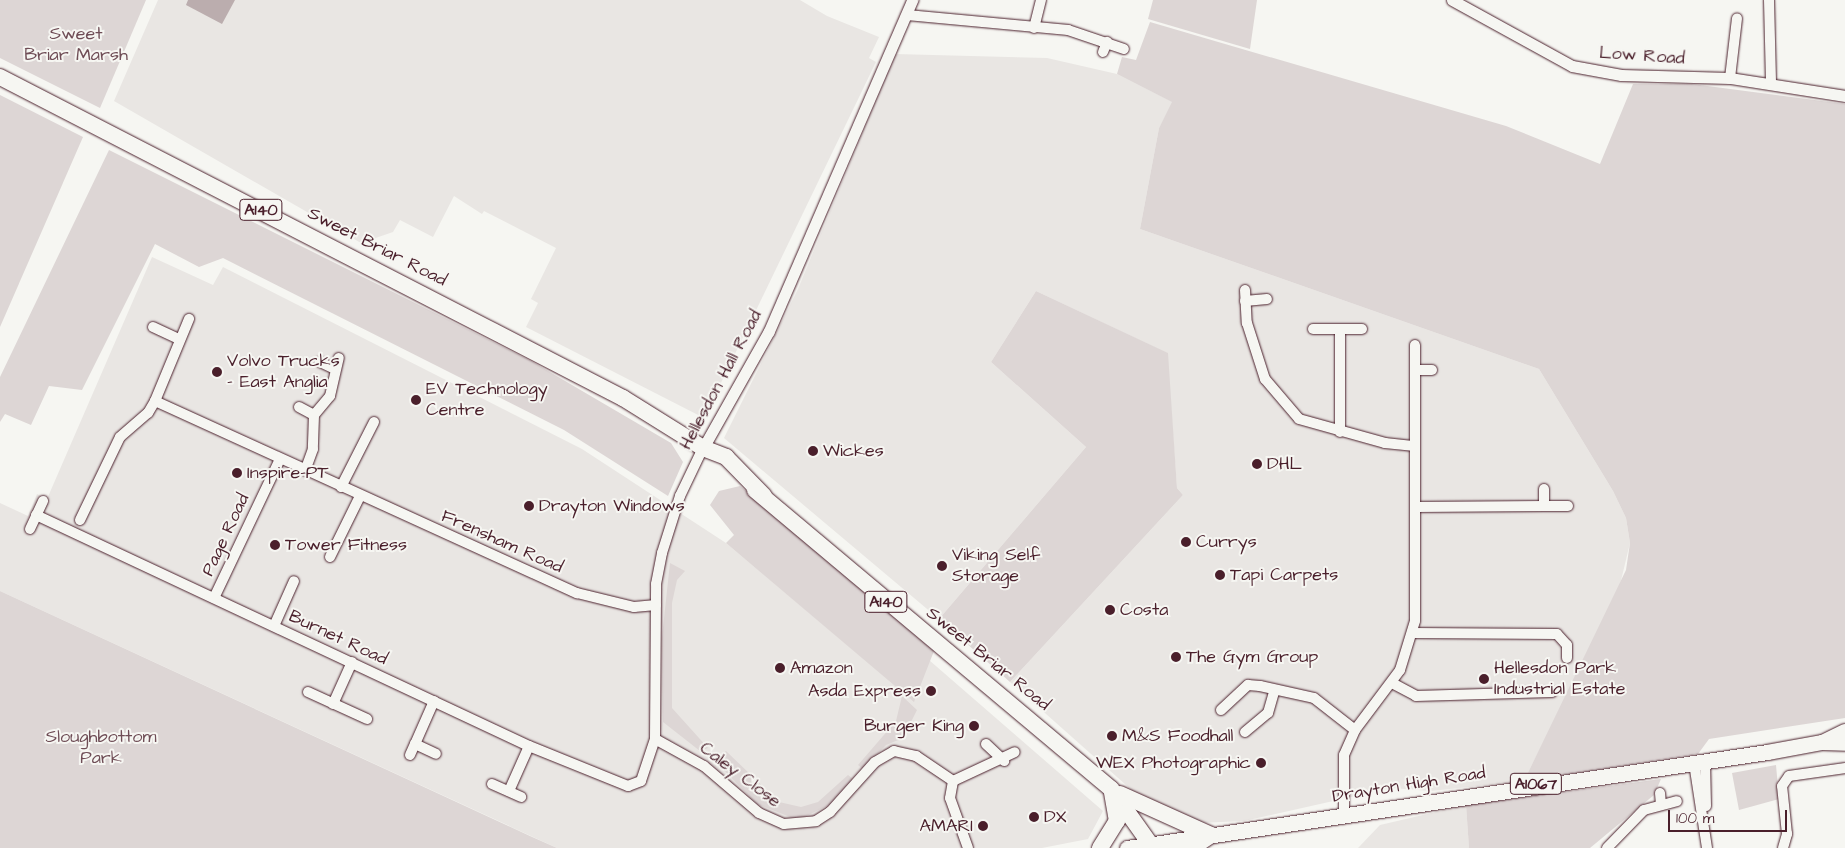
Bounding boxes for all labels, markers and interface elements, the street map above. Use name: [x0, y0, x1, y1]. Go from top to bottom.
park label: Sweet Briar Marsh: [24, 24, 128, 66]
street label: Low Road: [1599, 42, 1685, 70]
road number: A140: [238, 196, 284, 224]
street label: Sweet Briar Road: [304, 203, 450, 291]
street label: Hellesdon Hall Road: [675, 307, 767, 453]
place label: Volvo Trucks - East Anglia: [227, 351, 340, 394]
marker: Volvo Trucks - East Anglia: [211, 366, 223, 378]
place label: EV Technology Centre: [426, 379, 548, 422]
marker: EV Technology Centre: [410, 394, 422, 406]
place label: Wickes: [823, 440, 884, 462]
marker: Wickes: [807, 445, 819, 457]
place label: DHL: [1267, 453, 1302, 475]
marker: DHL: [1251, 458, 1263, 470]
place label: Inspire-PT: [247, 462, 328, 484]
marker: Inspire-PT: [231, 467, 243, 479]
street label: Page Road: [198, 490, 254, 580]
place label: Drayton Windows: [539, 495, 685, 517]
marker: Drayton Windows: [523, 500, 535, 512]
street label: Frensham Road: [438, 506, 566, 578]
place label: Currys: [1196, 531, 1257, 553]
place label: Tower Fitness: [285, 534, 407, 556]
marker: Currys: [1180, 536, 1192, 548]
marker: Tower Fitness: [269, 539, 281, 551]
place label: Viking Self Storage: [952, 545, 1040, 588]
marker: Viking Self Storage: [936, 560, 948, 572]
place label: Tapi Carpets: [1230, 564, 1338, 586]
marker: Tapi Carpets: [1214, 569, 1226, 581]
road number: A140: [864, 588, 908, 616]
place label: Costa: [1120, 599, 1168, 621]
street label: Sweet Briar Road: [922, 602, 1054, 716]
marker: Costa: [1104, 604, 1116, 616]
street label: Burnet Road: [285, 606, 391, 670]
place label: The Gym Group: [1186, 646, 1318, 668]
marker: The Gym Group: [1170, 651, 1182, 663]
place label: Amazon: [790, 657, 853, 679]
place label: Hellesdon Park Industrial Estate: [1494, 658, 1625, 701]
marker: Amazon: [774, 662, 786, 674]
marker: Hellesdon Park Industrial Estate: [1478, 673, 1490, 685]
place label: Asda Express: [808, 680, 921, 702]
marker: Asda Express: [925, 685, 937, 697]
place label: Burger King: [864, 715, 964, 737]
marker: Burger King: [968, 720, 980, 732]
place label: M&S Foodhall: [1122, 725, 1233, 747]
park label: Sloughbottom Park: [46, 727, 156, 770]
marker: M&S Foodhall: [1106, 730, 1118, 742]
street label: Caley Close: [695, 737, 785, 813]
place label: WEX Photographic: [1096, 752, 1251, 774]
marker: WEX Photographic: [1255, 757, 1267, 769]
street label: Drayton High Road: [1331, 762, 1487, 808]
road number: A1067: [1510, 771, 1562, 798]
scale bar: [1670, 800, 1789, 832]
place label: DX: [1044, 806, 1066, 828]
text: 100 m: [1676, 808, 1715, 829]
marker: DX: [1028, 811, 1040, 823]
place label: AMARI: [919, 815, 973, 837]
marker: AMARI: [977, 820, 989, 832]

